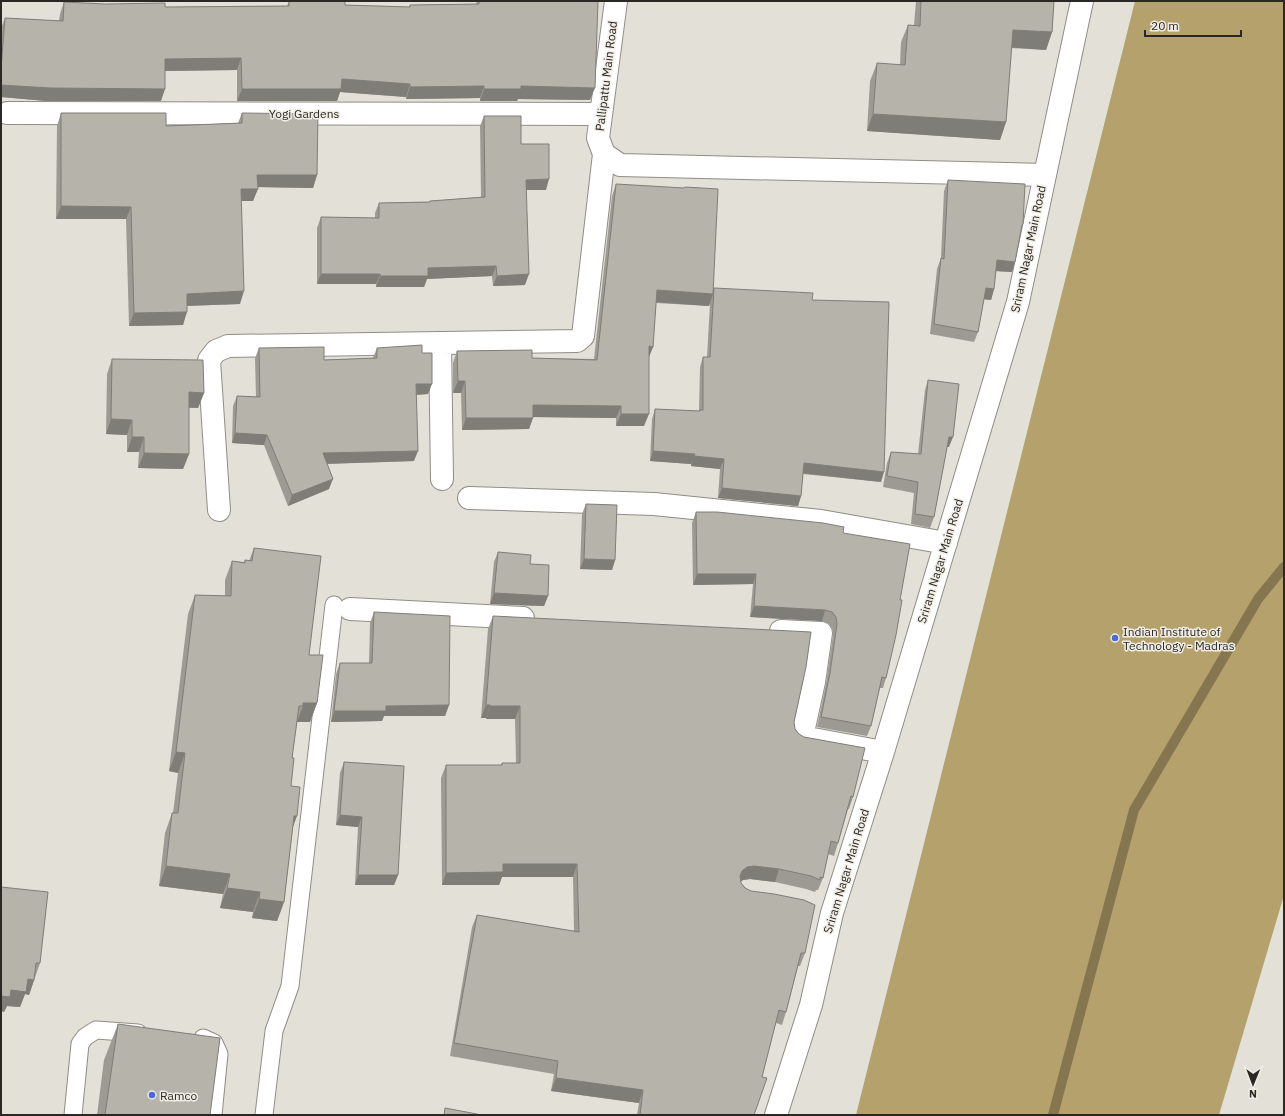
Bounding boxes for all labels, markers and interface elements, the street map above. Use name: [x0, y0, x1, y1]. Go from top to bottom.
scale bar: [1145, 12, 1241, 38]
text: 20 m: [1151, 18, 1179, 33]
street label: Pallipattu Main Road: [592, 20, 620, 132]
street label: Yogi Gardens: [269, 106, 339, 121]
street label: Sriram Nagar Main Road: [1007, 184, 1049, 314]
street label: Sriram Nagar Main Road: [914, 497, 966, 625]
place label: Indian Institute of Technology - Madras: [1123, 624, 1235, 653]
marker: Indian Institute of Technology - Madras: [1110, 633, 1120, 643]
street label: Sriram Nagar Main Road: [820, 807, 872, 935]
north arrow: [1233, 1064, 1273, 1104]
text: N: [1249, 1087, 1257, 1101]
place label: Ramco: [160, 1088, 197, 1103]
marker: Ramco: [147, 1090, 157, 1100]

